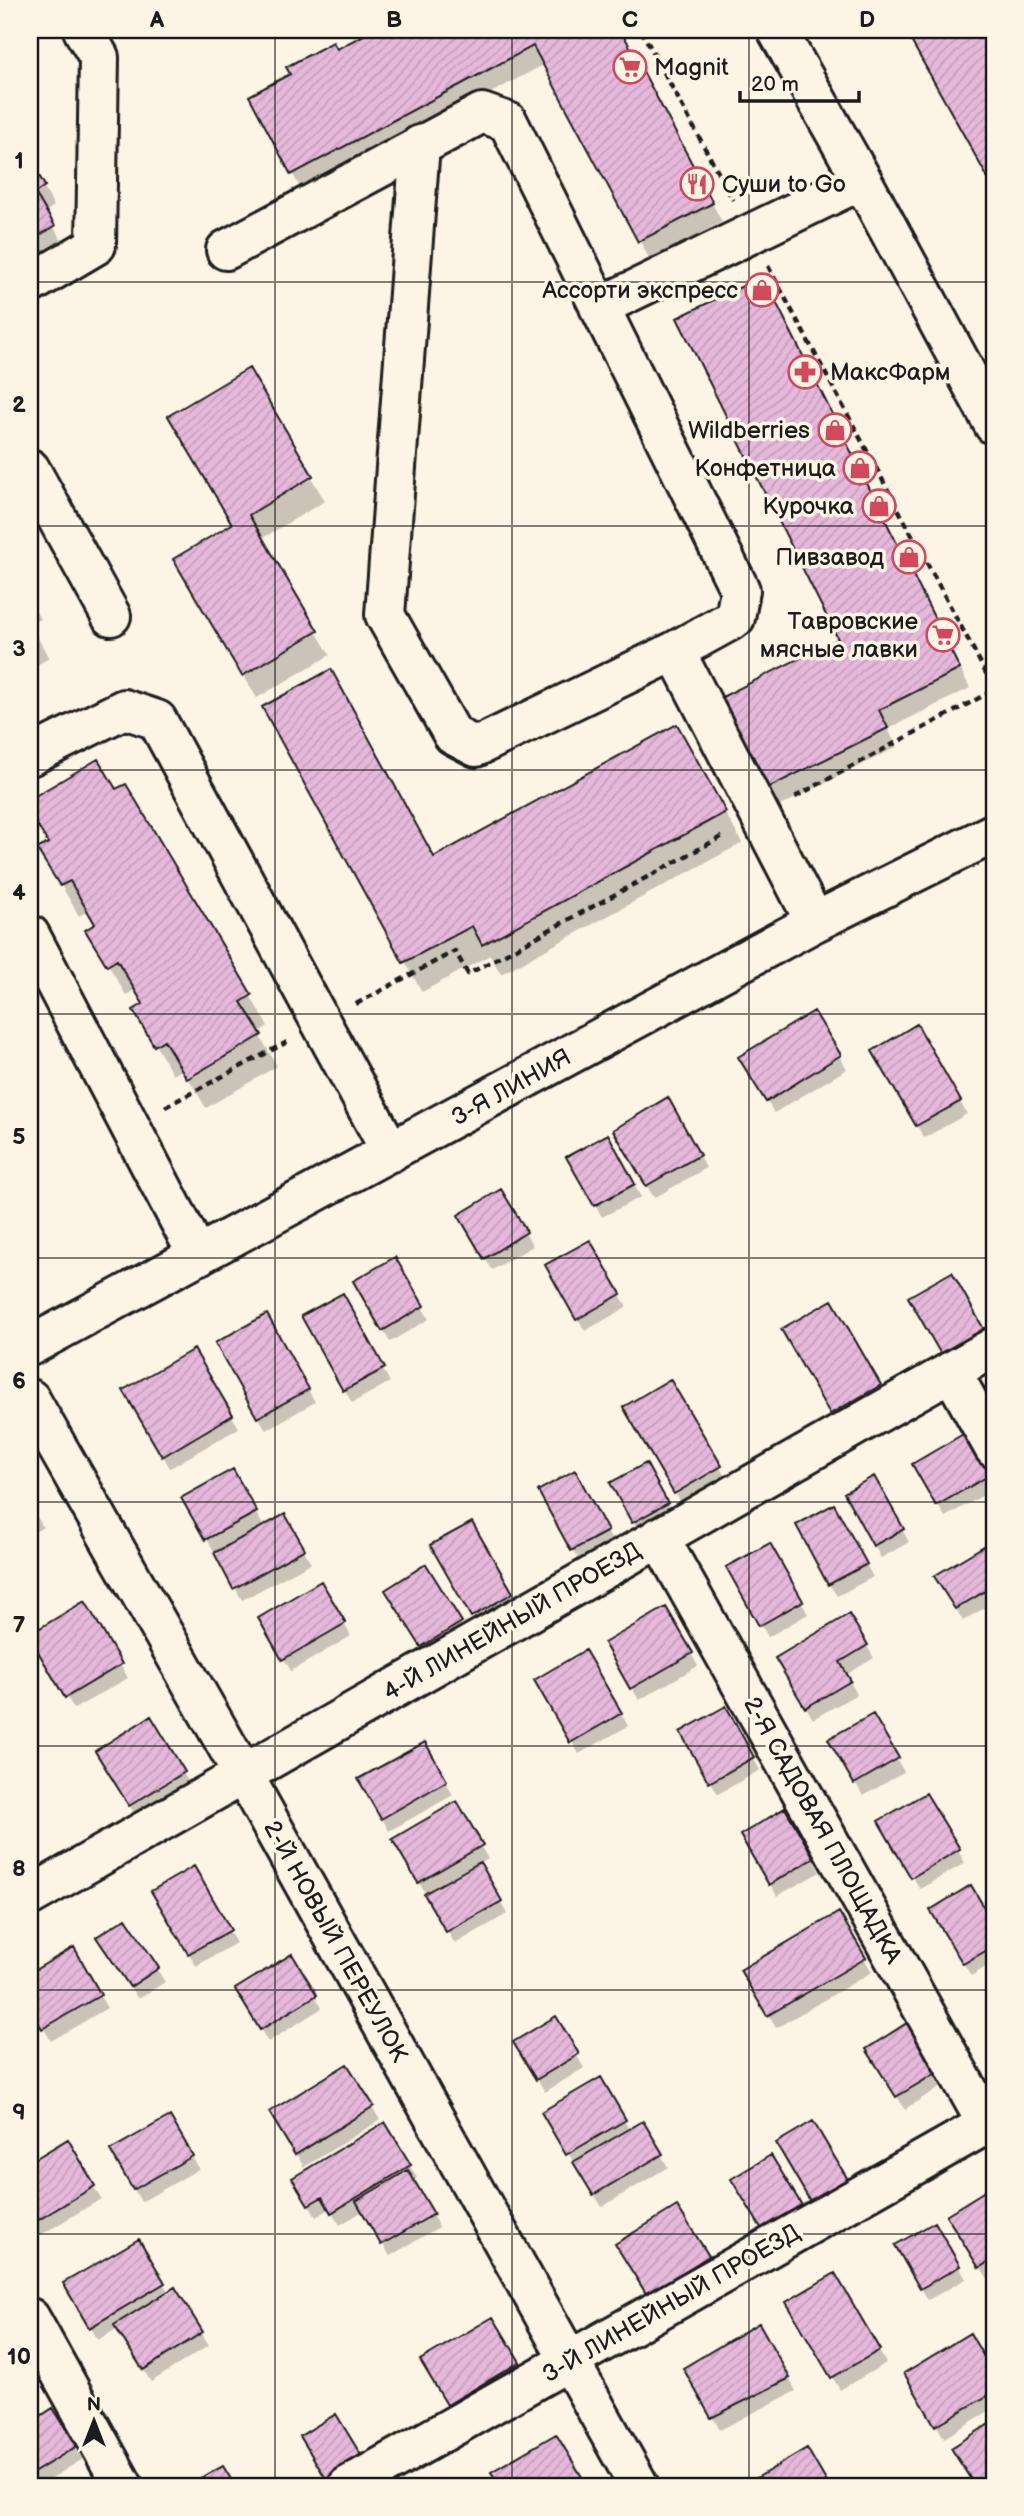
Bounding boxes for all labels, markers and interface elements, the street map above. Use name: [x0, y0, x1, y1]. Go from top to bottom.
text: A: [149, 6, 165, 34]
text: B: [386, 6, 402, 34]
text: C: [622, 6, 638, 34]
text: D: [859, 6, 875, 34]
supermarket icon: Magnit: [611, 48, 649, 86]
place label: Magnit: [654, 53, 729, 82]
scale bar: [740, 60, 860, 104]
text: 20 m: [751, 72, 799, 97]
text: 1: [14, 147, 24, 175]
restaurant icon: Суши to Go: [678, 165, 716, 203]
place label: Суши to Go: [722, 170, 846, 199]
shop icon: Ассорти экспресс: [743, 271, 781, 309]
place label: Ассорти экспресс: [541, 276, 738, 305]
pharmacy icon: МаксФарм: [786, 353, 824, 391]
place label: МаксФарм: [830, 358, 951, 387]
text: 2: [12, 391, 26, 419]
shop icon: Wildberries: [816, 411, 854, 449]
place label: Wildberries: [688, 416, 810, 445]
shop icon: Конфетница: [841, 449, 879, 487]
place label: Конфетница: [694, 454, 836, 483]
shop icon: Курочка: [860, 487, 898, 525]
place label: Курочка: [762, 492, 854, 521]
shop icon: Пивзавод: [890, 538, 928, 576]
place label: Пивзавод: [775, 543, 884, 572]
place label: Тавровские мясные лавки: [760, 607, 918, 664]
supermarket icon: Тавровские мясные лавки: [924, 616, 962, 654]
text: 3: [12, 635, 26, 663]
text: 4: [12, 879, 26, 907]
street label: 3-Я ЛИНИЯ: [446, 1043, 576, 1132]
text: 5: [12, 1123, 26, 1151]
text: 6: [12, 1367, 26, 1395]
street label: 4-Й ЛИНЕЙНЫЙ ПРОЕЗД: [378, 1536, 646, 1707]
text: 7: [13, 1611, 26, 1639]
street label: 2-Я CАДОВАЯ ПЛОЩАДКА: [737, 1692, 908, 1969]
street label: 2-Й НОВЫЙ ПЕРЕУЛОК: [257, 1816, 414, 2067]
text: 8: [12, 1855, 26, 1883]
text: 9: [12, 2099, 26, 2127]
street label: 3-Й ЛИНЕЙНЫЙ ПРОЕЗД: [537, 2218, 805, 2389]
text: 10: [7, 2343, 31, 2371]
north arrow: [60, 2386, 130, 2456]
text: N: [87, 2394, 101, 2417]

